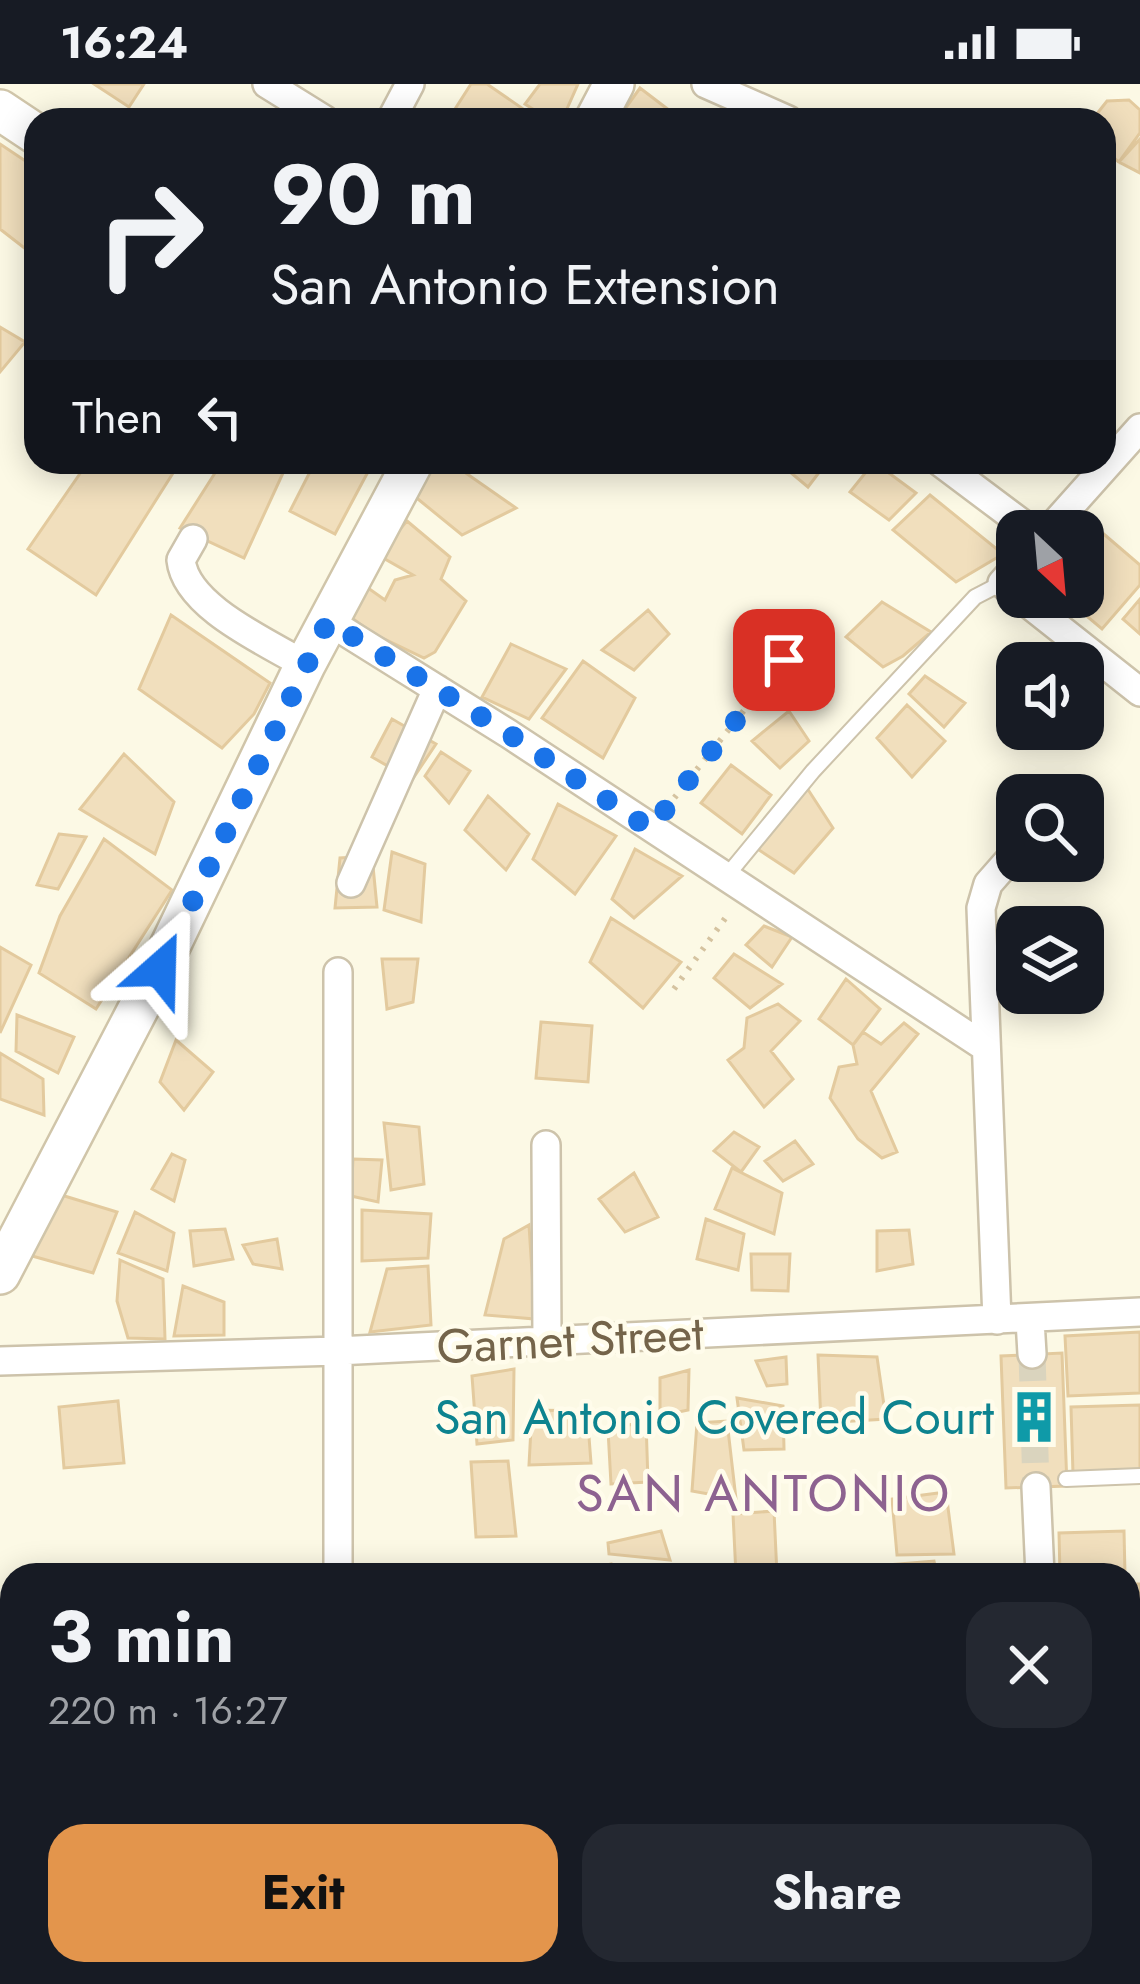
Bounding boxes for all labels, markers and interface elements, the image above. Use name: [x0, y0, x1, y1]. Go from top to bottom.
text: 16:24: [60, 10, 188, 75]
text: 90 m: [270, 134, 476, 256]
icon: right: [72, 156, 228, 312]
text: San Antonio Extension: [270, 246, 780, 324]
icon: left: [187, 384, 253, 450]
text: Then: [72, 385, 163, 450]
north arrow: [996, 510, 1104, 618]
map controls: [996, 510, 1104, 1014]
pin: [733, 609, 835, 711]
icon: arrive: [751, 627, 817, 693]
button: sound: [996, 642, 1104, 750]
button: search: [996, 774, 1104, 882]
position arrow: [97, 906, 223, 1032]
button: layers: [996, 906, 1104, 1014]
street label: Garnet Street: [435, 1299, 706, 1381]
place label: San Antonio Covered Court: [434, 1383, 994, 1452]
building icon: San Antonio Covered Court: [1005, 1388, 1063, 1446]
district label: SAN ANTONIO: [576, 1456, 952, 1530]
text: 3 min: [48, 1585, 235, 1689]
button: close: [966, 1602, 1092, 1728]
text: 220 m · 16:27: [48, 1682, 287, 1739]
button: Exit: [48, 1824, 558, 1962]
button: Share: [582, 1824, 1092, 1962]

